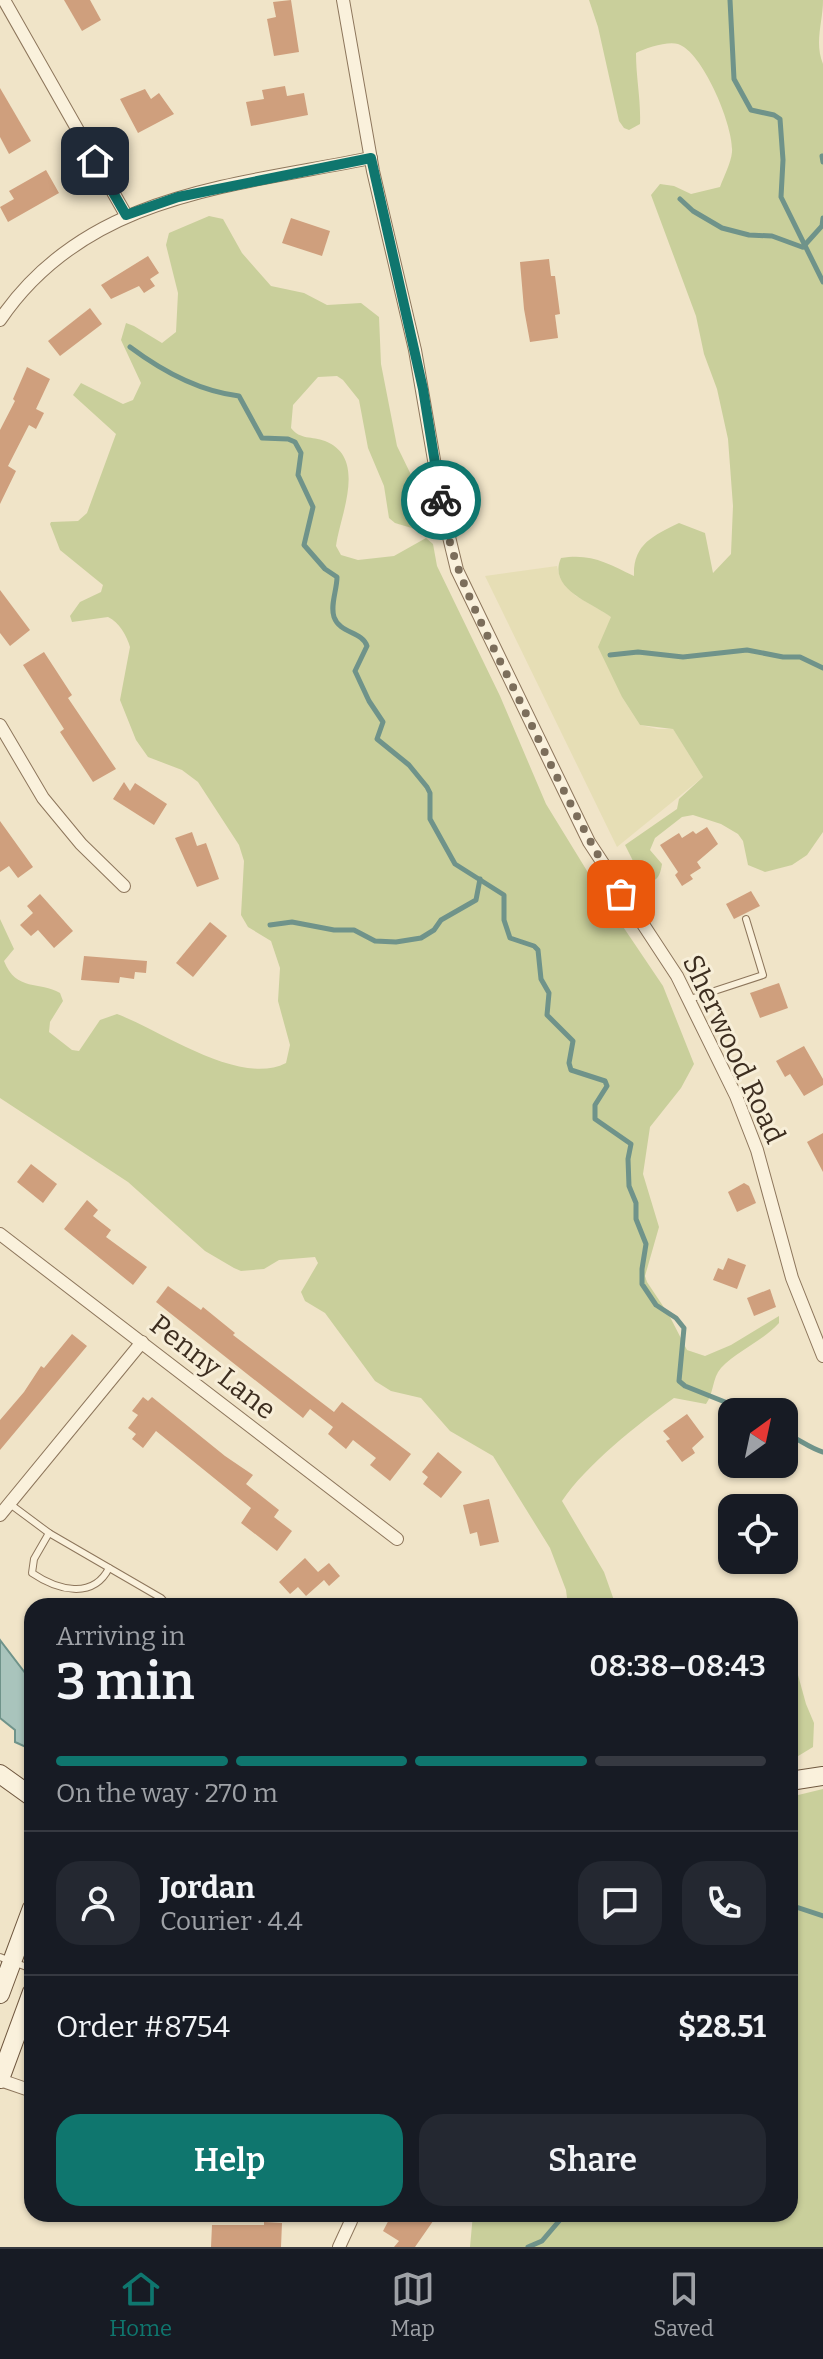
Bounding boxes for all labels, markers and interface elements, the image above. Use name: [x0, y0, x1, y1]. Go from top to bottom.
pin: [61, 127, 129, 195]
icon: home: [73, 139, 117, 183]
courier: [401, 460, 481, 540]
icon: bike: [419, 478, 463, 522]
pin: [587, 860, 655, 928]
icon: bag: [599, 872, 643, 916]
street label: Sherwood Road: [676, 949, 792, 1149]
street label: Penny Lane: [144, 1308, 282, 1426]
north arrow: [718, 1398, 798, 1478]
map controls: [718, 1398, 798, 1574]
button: locate: [718, 1494, 798, 1574]
text: Arriving in: [56, 1621, 185, 1652]
text: 08:38–08:43: [589, 1648, 766, 1684]
text: 3 min: [56, 1650, 195, 1713]
text: On the way · 270 m: [56, 1778, 278, 1809]
button: person: [56, 1861, 140, 1945]
button: chat: [578, 1861, 662, 1945]
button: phone: [682, 1861, 766, 1945]
text: Jordan: [160, 1870, 255, 1906]
text: Courier · 4.4: [160, 1906, 303, 1937]
text: Order #8754: [56, 2009, 230, 2045]
text: $28.51: [678, 2009, 766, 2045]
button: Help: [56, 2114, 403, 2206]
button: Share: [419, 2114, 766, 2206]
tab: Home: [109, 2267, 172, 2342]
tab: Map: [390, 2267, 435, 2342]
tab: Saved: [653, 2267, 714, 2342]

